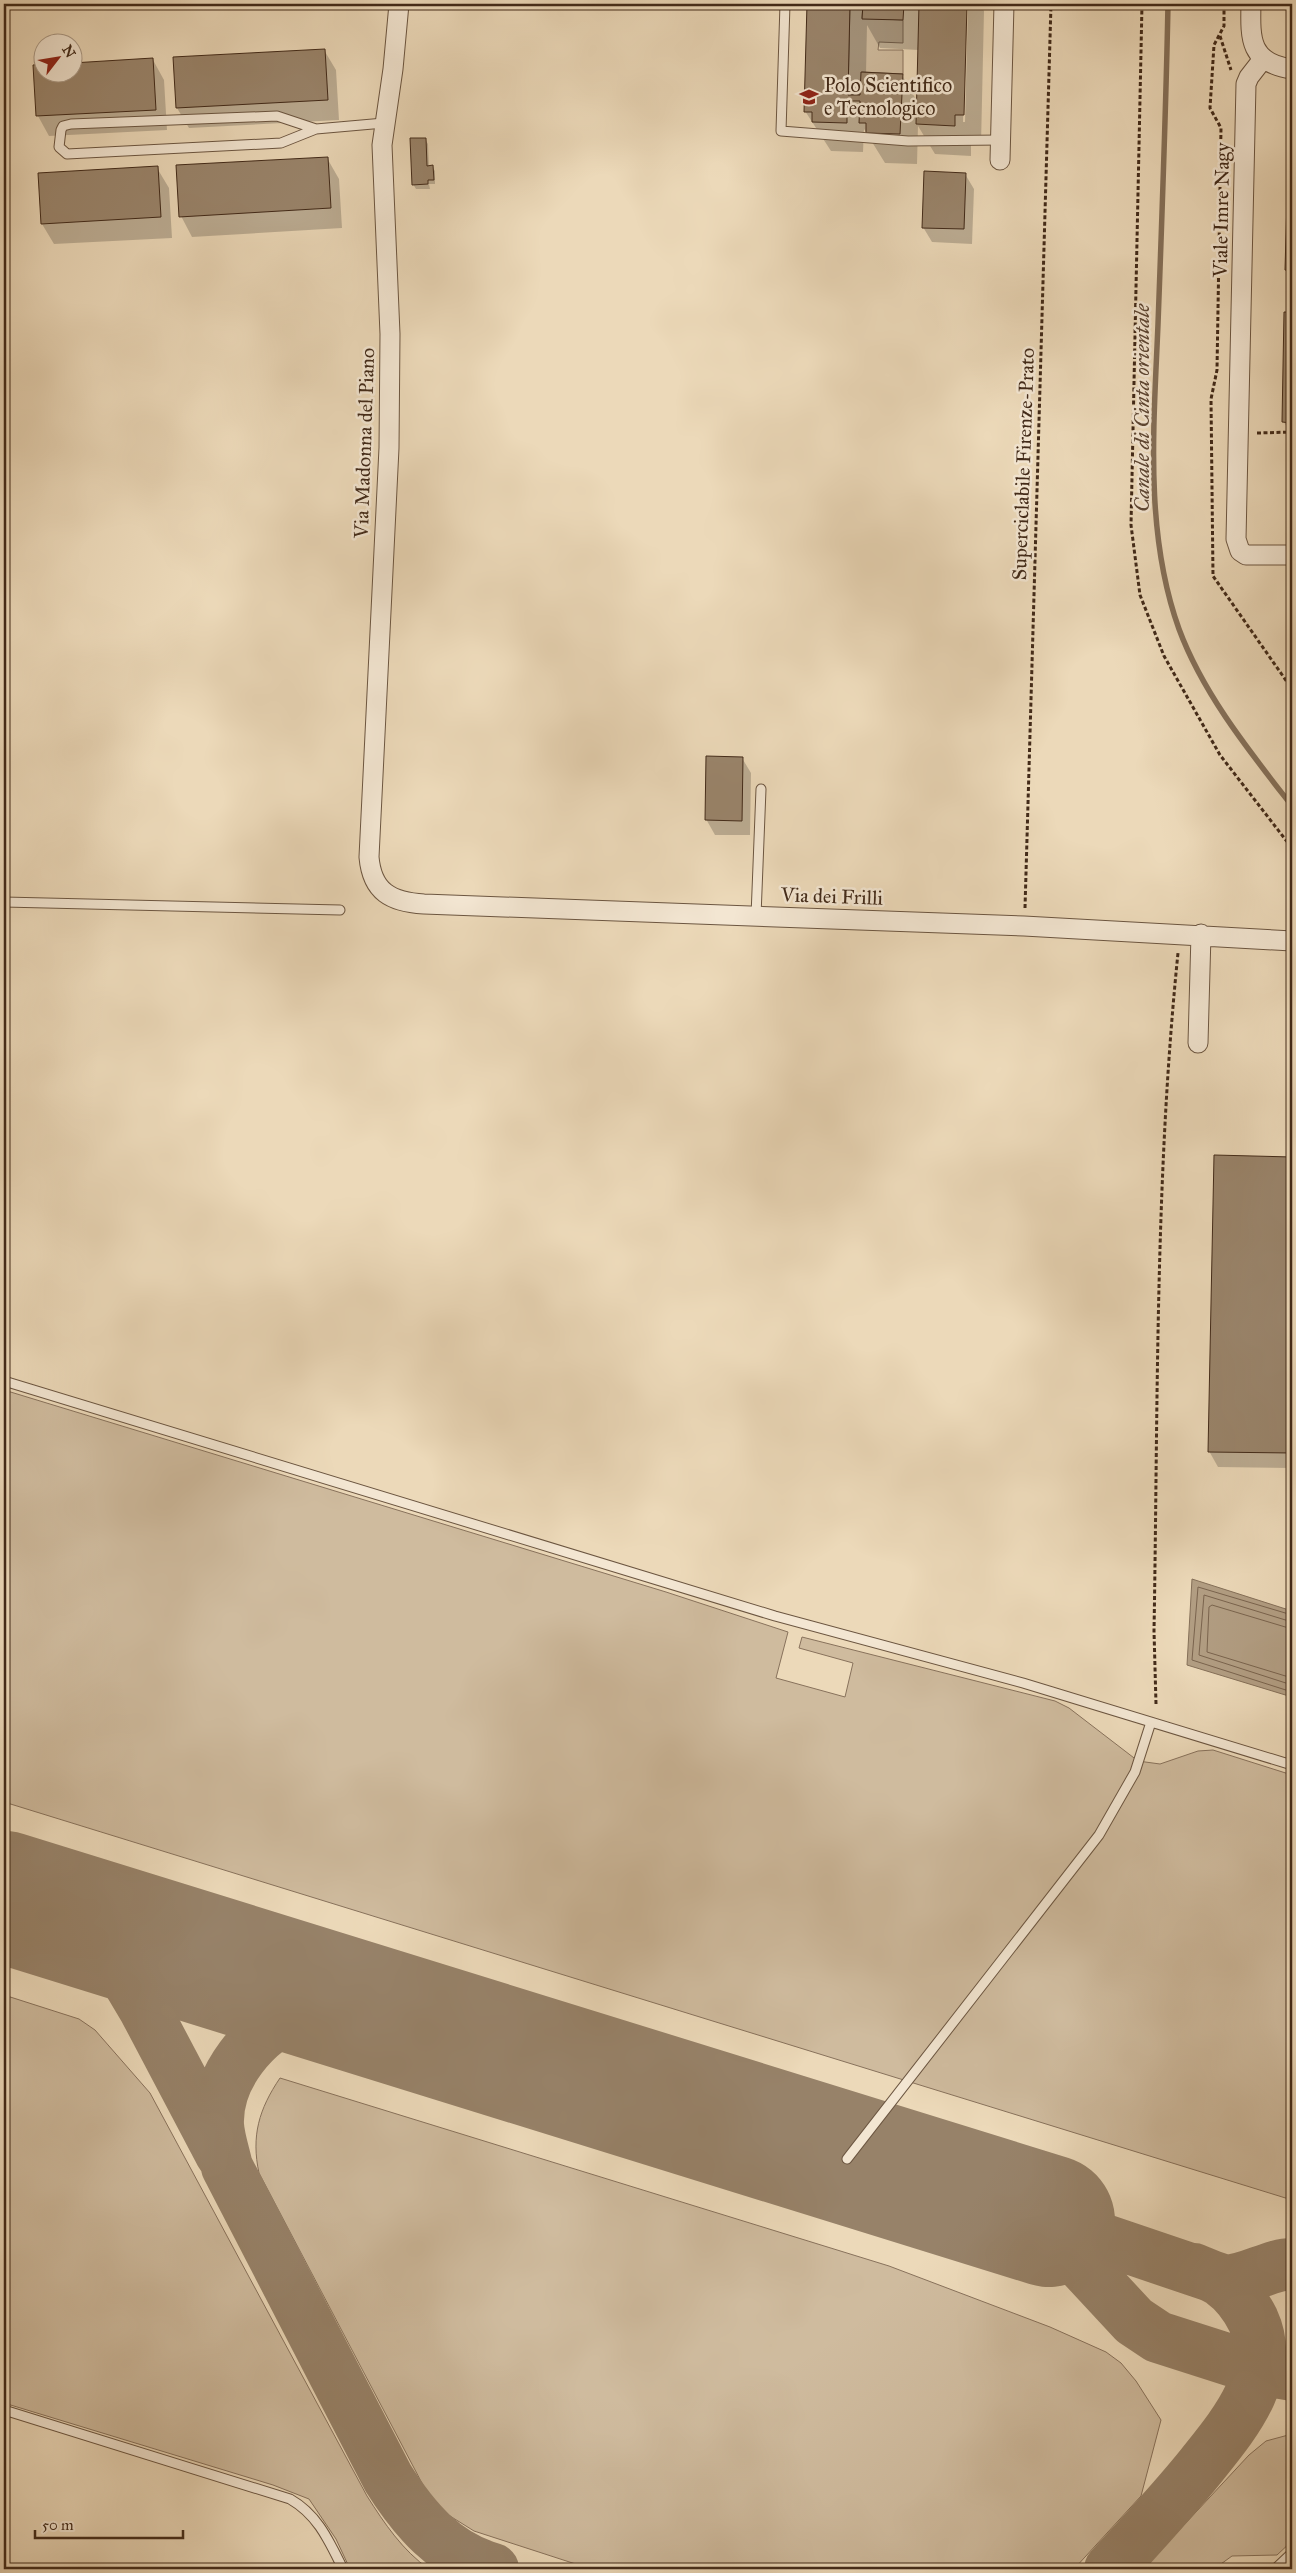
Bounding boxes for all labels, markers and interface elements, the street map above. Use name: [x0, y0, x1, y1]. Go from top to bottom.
north arrow: [32, 32, 82, 82]
text: N: [58, 42, 79, 61]
place label: Polo Scientifico e Tecnologico: [824, 73, 952, 121]
school or university icon: Polo Scientifico e Tecnologico: [798, 86, 820, 108]
street label: Viale Imre Nagy: [1208, 142, 1235, 279]
water label: Canale di Cinta orientale: [1129, 303, 1155, 512]
street label: Via Madonna del Piano: [349, 347, 379, 540]
street label: Superciclabile Firenze-Prato: [1007, 347, 1039, 581]
street label: Via dei Frilli: [779, 882, 884, 910]
scale bar: [35, 2508, 182, 2540]
text: 50 m: [42, 2516, 74, 2534]

